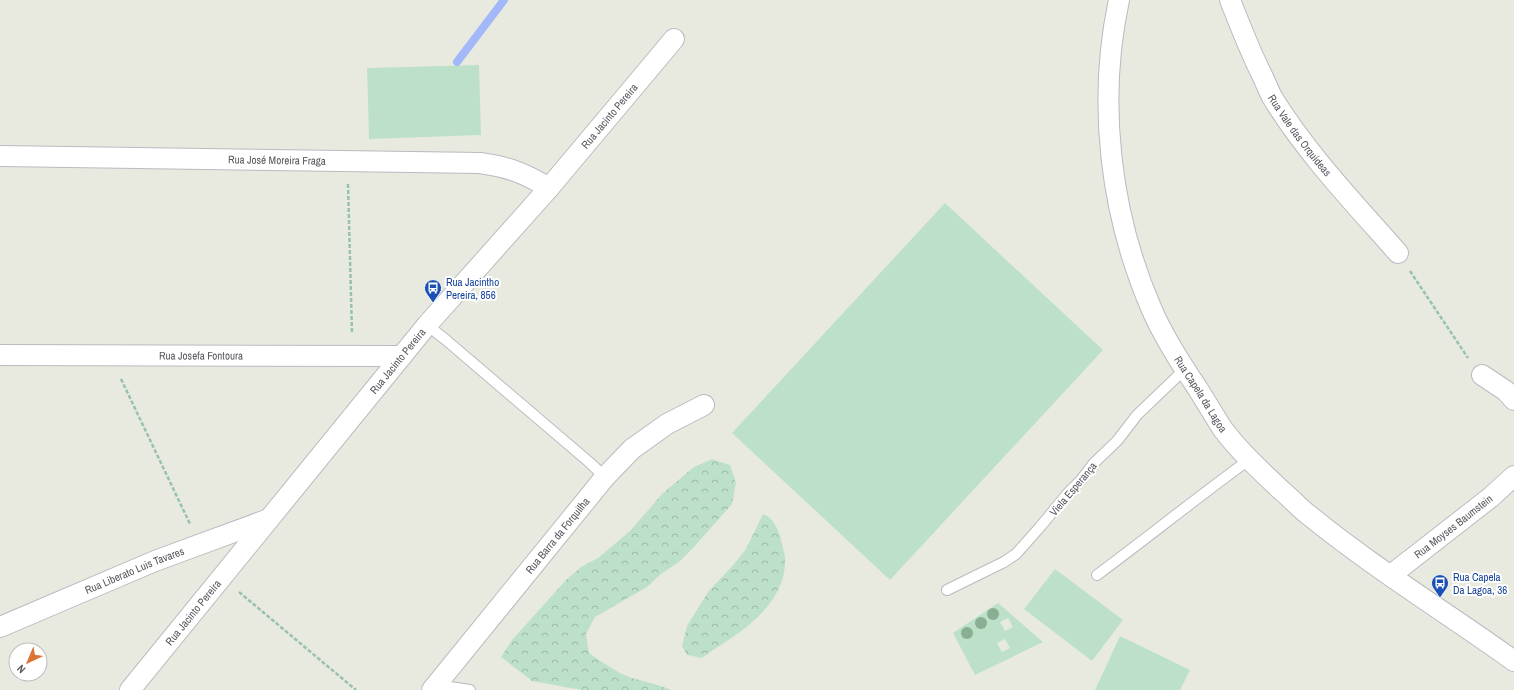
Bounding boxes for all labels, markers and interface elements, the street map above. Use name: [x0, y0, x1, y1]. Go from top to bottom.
street label: Rua Jacinto Pereira: [578, 81, 641, 151]
street label: Rua Vale das Orquídeas: [1265, 92, 1335, 179]
street label: Rua José Moreira Fraga: [228, 152, 326, 168]
place label: Rua Jacintho Pereira, 856: [446, 275, 499, 302]
bus stop icon: Rua Jacintho Pereira, 856: [423, 278, 443, 303]
street label: Rua Jacinto Pereira: [367, 326, 428, 397]
street label: Rua Josefa Fontoura: [159, 348, 243, 363]
street label: Rua Capela da Lagoa: [1171, 353, 1230, 435]
street label: Viela Esperança: [1046, 459, 1100, 519]
street label: Rua Moyses Baumstein: [1411, 491, 1495, 561]
street label: Rua Barra da Forquilha: [522, 495, 593, 576]
street label: Rua Liberato Luis Tavares: [83, 544, 187, 597]
place label: Rua Capela Da Lagoa, 36: [1453, 570, 1507, 597]
bus stop icon: Rua Capela Da Lagoa, 36: [1430, 573, 1450, 598]
street label: Rua Jacinto Pereira: [162, 577, 224, 648]
north arrow: [8, 642, 48, 682]
text: N: [14, 662, 28, 676]

